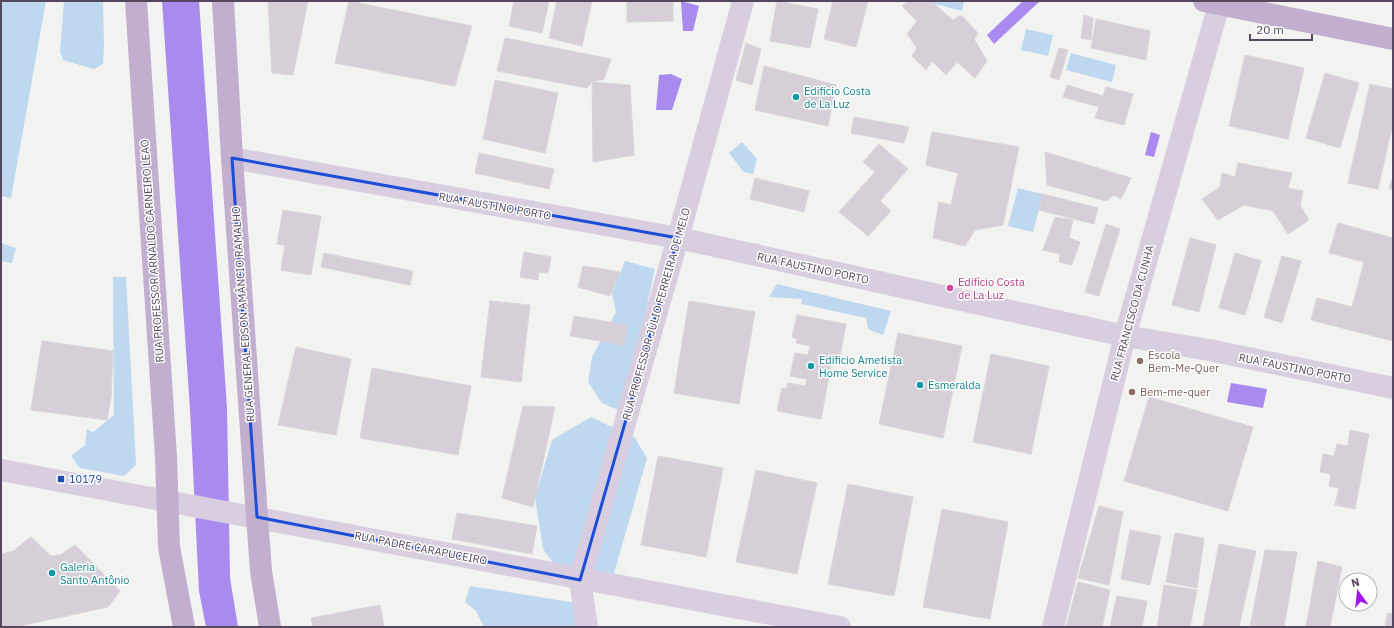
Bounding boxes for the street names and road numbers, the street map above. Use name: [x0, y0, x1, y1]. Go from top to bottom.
street label: RUA PROFESSOR ARNALDO CARNEIRO LEAO: [137, 139, 167, 363]
street label: RUA FAUSTINO PORTO: [438, 189, 553, 223]
street label: RUA GENERAL EDSON AMÂNCIO RAMALHO: [228, 205, 258, 422]
street label: RUA PROFESSOR JÚLIO FERREIRA DE MELO: [619, 206, 693, 422]
street label: RUA FRANCISCO DA CUNHA: [1107, 243, 1157, 383]
street label: RUA FAUSTINO PORTO: [756, 249, 870, 287]
street label: RUA FAUSTINO PORTO: [1238, 350, 1353, 386]
street label: RUA PADRE CARAPUCEIRO: [353, 528, 489, 568]

